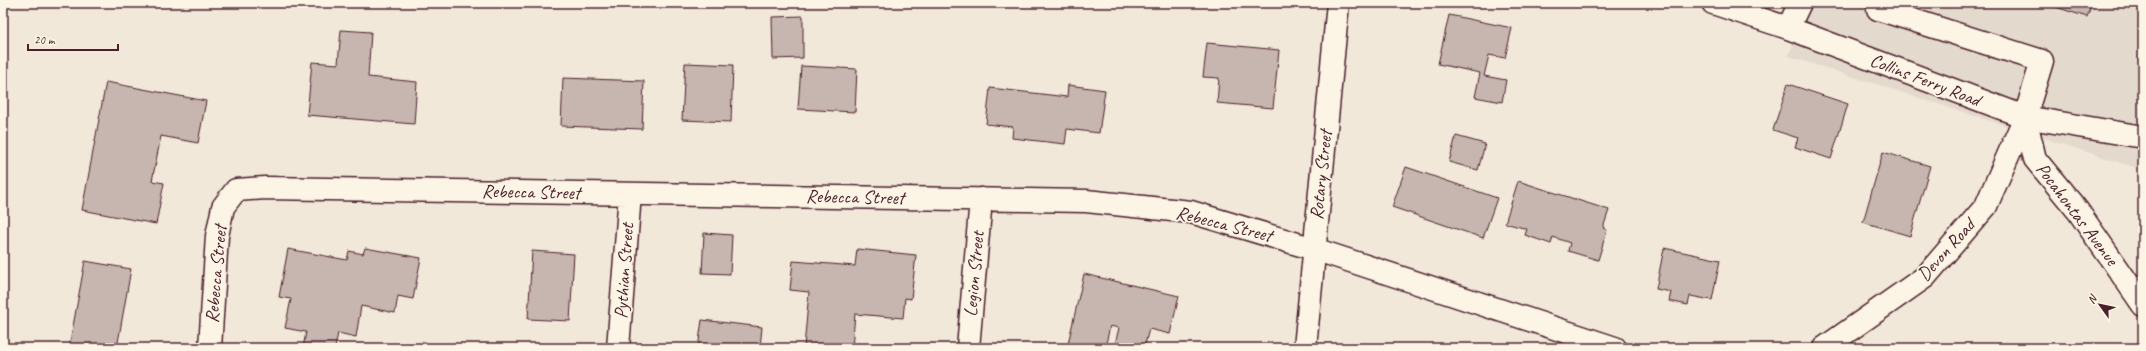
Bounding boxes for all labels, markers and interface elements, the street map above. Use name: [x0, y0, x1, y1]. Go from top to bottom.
scale bar: [28, 26, 118, 52]
text: 20 m: [34, 32, 56, 48]
street label: Collins Ferry Road: [1867, 48, 1987, 113]
street label: Rotary Street: [1304, 126, 1338, 221]
street label: Pocahontas Avenue: [2031, 158, 2125, 272]
street label: Rebecca Street: [482, 179, 583, 205]
street label: Rebecca Street: [806, 184, 907, 210]
street label: Rebecca Street: [1173, 200, 1277, 248]
street label: Devon Road: [1912, 212, 1982, 286]
street label: Rebecca Street: [200, 221, 232, 324]
street label: Pythian Street: [609, 221, 639, 319]
street label: Legion Street: [958, 229, 990, 318]
north arrow: [2080, 285, 2120, 325]
text: N: [2084, 291, 2101, 306]

